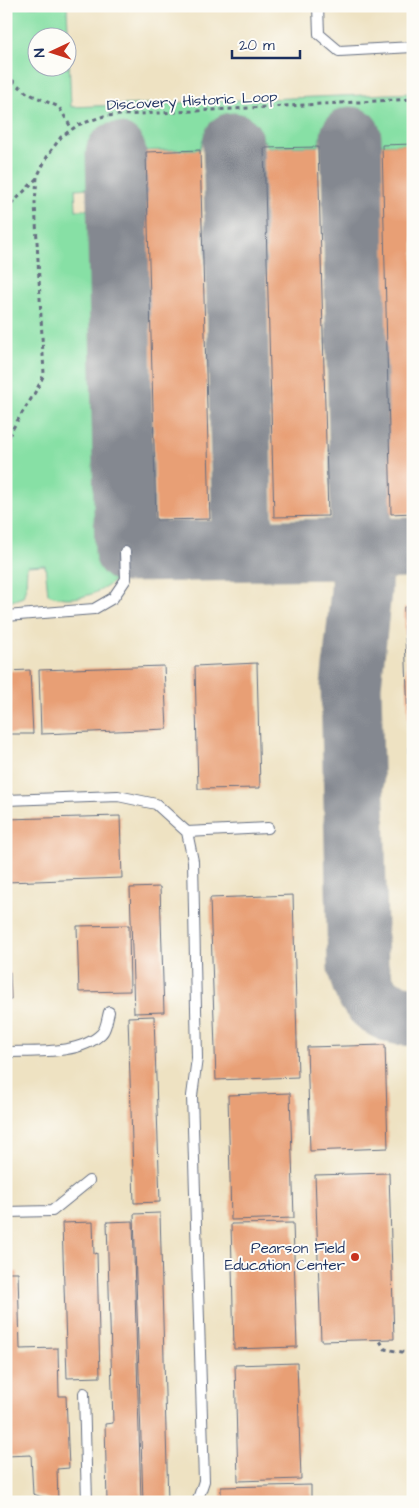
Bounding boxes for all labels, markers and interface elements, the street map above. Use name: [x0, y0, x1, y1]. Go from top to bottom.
north arrow: [28, 28, 78, 78]
scale bar: [232, 28, 299, 60]
text: 20 m: [239, 35, 275, 56]
text: N: [30, 48, 50, 58]
street label: Discovery Historic Loop: [106, 86, 278, 117]
place label: Pearson Field Education Center: [225, 1238, 345, 1276]
marker: Pearson Field Education Center: [349, 1251, 361, 1263]

